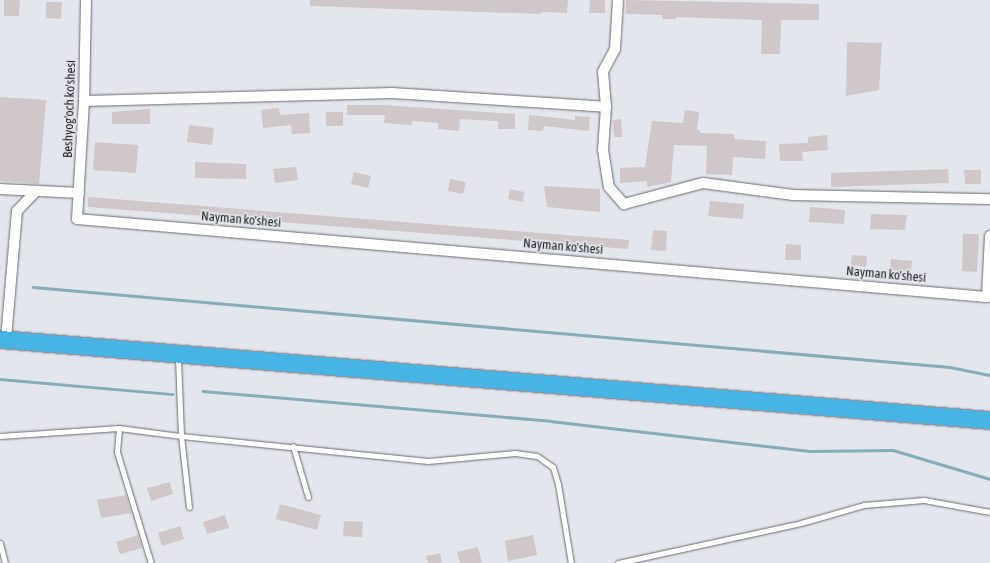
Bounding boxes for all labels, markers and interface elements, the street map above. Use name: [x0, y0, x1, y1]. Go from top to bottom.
street label: Beshyog'och ko'shesi: [60, 60, 80, 158]
street label: Nayman ko'shesi: [200, 209, 282, 231]
street label: Nayman ko'shesi: [522, 236, 604, 258]
street label: Nayman ko'shesi: [845, 264, 927, 286]

